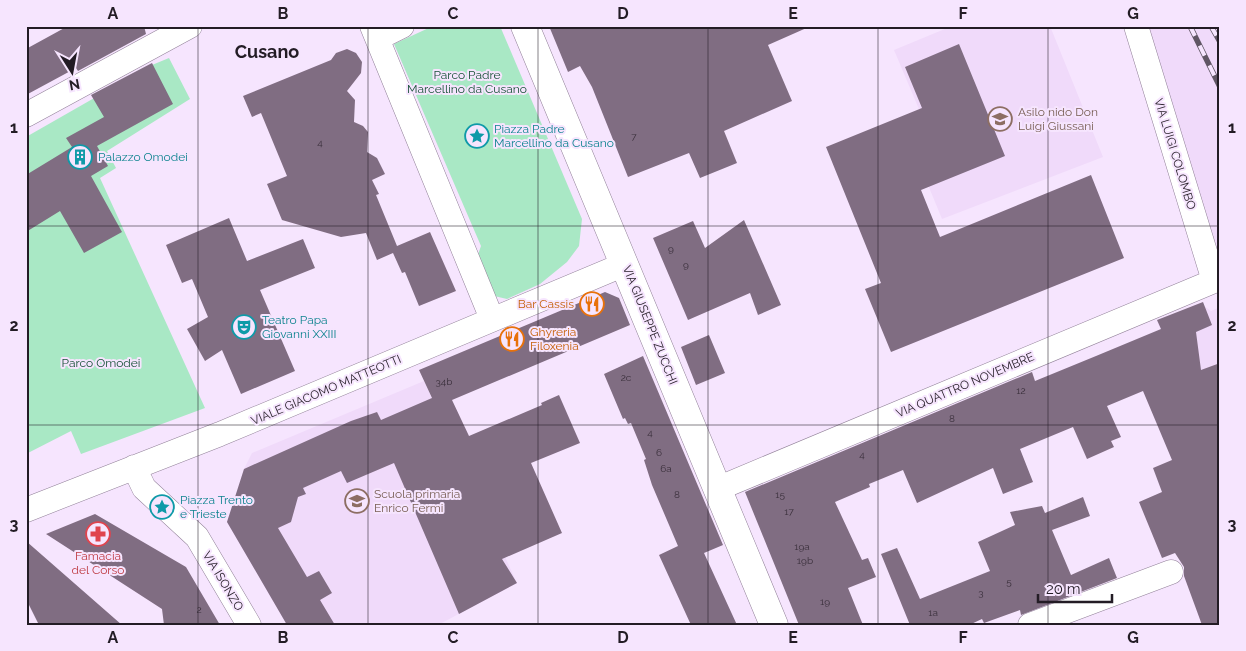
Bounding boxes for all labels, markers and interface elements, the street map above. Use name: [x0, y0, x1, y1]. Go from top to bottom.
text: A: [108, 4, 119, 23]
text: B: [278, 4, 289, 23]
text: C: [448, 4, 459, 23]
text: D: [617, 4, 629, 23]
text: E: [788, 4, 798, 23]
text: F: [958, 4, 968, 23]
text: G: [1127, 4, 1139, 23]
district label: Cusano: [235, 41, 299, 62]
north arrow: [48, 48, 98, 98]
park label: Parco Padre Marcellino da Cusano: [407, 68, 527, 96]
text: N: [68, 76, 81, 94]
street label: VIA LUIGI COLOMBO: [1151, 97, 1199, 211]
place label: Asilo nido Don Luigi Giussani: [1018, 105, 1098, 133]
school or university icon: Asilo nido Don Luigi Giussani: [987, 106, 1013, 132]
text: 1: [10, 118, 18, 137]
text: 1: [1228, 118, 1236, 137]
place label: Piazza Padre Marcellino da Cusano: [494, 122, 614, 150]
place icon: Piazza Padre Marcellino da Cusano: [464, 123, 490, 149]
house number: 7: [631, 131, 637, 142]
house number: 4: [317, 137, 323, 148]
building icon: Palazzo Omodei: [67, 144, 93, 170]
place label: Palazzo Omodei: [98, 150, 188, 164]
house number: 9: [668, 243, 674, 254]
house number: 9: [683, 259, 689, 270]
street label: VIA GIUSEPPE ZUCCHI: [620, 263, 680, 387]
restaurant icon: Bar Cassis: [579, 291, 605, 317]
place label: Bar Cassis: [518, 297, 574, 311]
place label: Teatro Papa Giovanni XXIII: [262, 313, 337, 341]
theatre icon: Teatro Papa Giovanni XXIII: [231, 314, 257, 340]
text: 2: [9, 316, 19, 335]
text: 2: [1227, 316, 1237, 335]
place label: Ghyreria Filoxenia: [530, 325, 579, 353]
restaurant icon: Ghyreria Filoxenia: [499, 326, 525, 352]
street label: VIA QUATTRO NOVEMBRE: [894, 350, 1036, 420]
street label: VIALE GIACOMO MATTEOTTI: [249, 352, 403, 428]
park label: Parco Omodei: [62, 356, 140, 370]
house number: 2c: [621, 372, 632, 383]
house number: 34b: [436, 376, 452, 387]
house number: 12: [1016, 385, 1026, 396]
house number: 8: [949, 413, 955, 424]
house number: 4: [647, 427, 653, 438]
house number: 6: [656, 447, 662, 458]
house number: 4: [859, 449, 865, 460]
house number: 6a: [660, 463, 672, 474]
place label: Scuola primaria Enrico Fermi: [374, 487, 460, 515]
school or university icon: Scuola primaria Enrico Fermi: [344, 488, 370, 514]
house number: 8: [674, 489, 680, 500]
house number: 15: [775, 489, 785, 500]
place label: Piazza Trento e Trieste: [180, 493, 253, 521]
place icon: Piazza Trento e Trieste: [149, 494, 175, 520]
house number: 17: [784, 506, 794, 517]
text: 3: [10, 515, 19, 534]
text: 3: [1228, 515, 1237, 534]
pharmacy icon: Famacia del Corso: [85, 521, 111, 547]
house number: 19a: [794, 541, 810, 552]
place label: Famacia del Corso: [72, 549, 125, 577]
street label: VIA ISONZO: [200, 549, 246, 613]
house number: 19b: [797, 555, 813, 566]
scale bar: [1038, 571, 1112, 603]
house number: 5: [1006, 576, 1012, 587]
text: 20 m: [1046, 580, 1081, 598]
house number: 3: [978, 587, 984, 598]
house number: 19: [820, 596, 830, 607]
house number: 2: [196, 604, 202, 615]
house number: 1a: [928, 607, 938, 618]
text: A: [108, 628, 119, 647]
text: B: [278, 628, 289, 647]
text: C: [448, 628, 459, 647]
text: D: [617, 628, 629, 647]
text: E: [788, 628, 798, 647]
text: F: [958, 628, 968, 647]
text: G: [1127, 628, 1139, 647]

